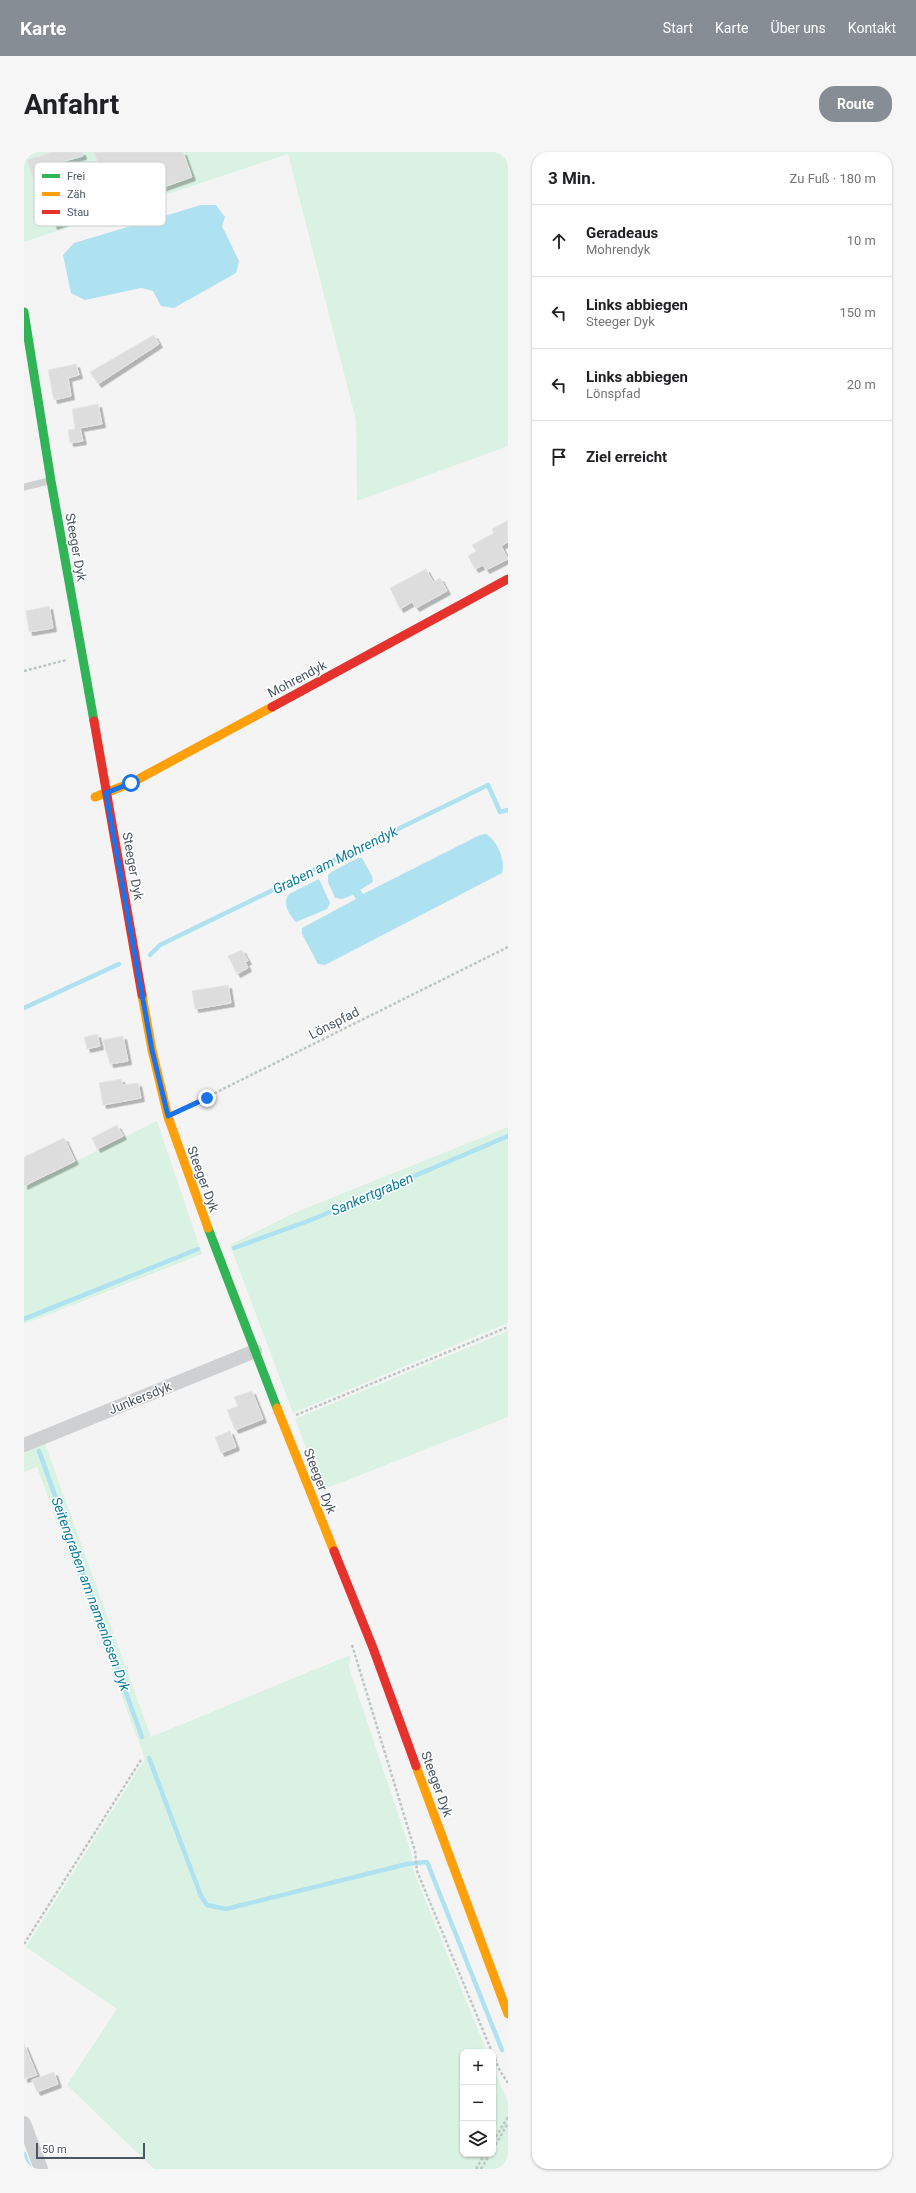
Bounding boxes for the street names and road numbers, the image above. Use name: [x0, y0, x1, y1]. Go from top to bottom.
street label: Steeger Dyk: [63, 512, 89, 583]
street label: Mohrendyk: [265, 657, 329, 701]
street label: Steeger Dyk: [120, 831, 146, 902]
street label: Lönspfad: [306, 1004, 362, 1042]
street label: Steeger Dyk: [184, 1144, 222, 1214]
street label: Junkersdyk: [107, 1379, 174, 1417]
street label: Steeger Dyk: [301, 1446, 339, 1516]
street label: Steeger Dyk: [418, 1749, 456, 1819]

